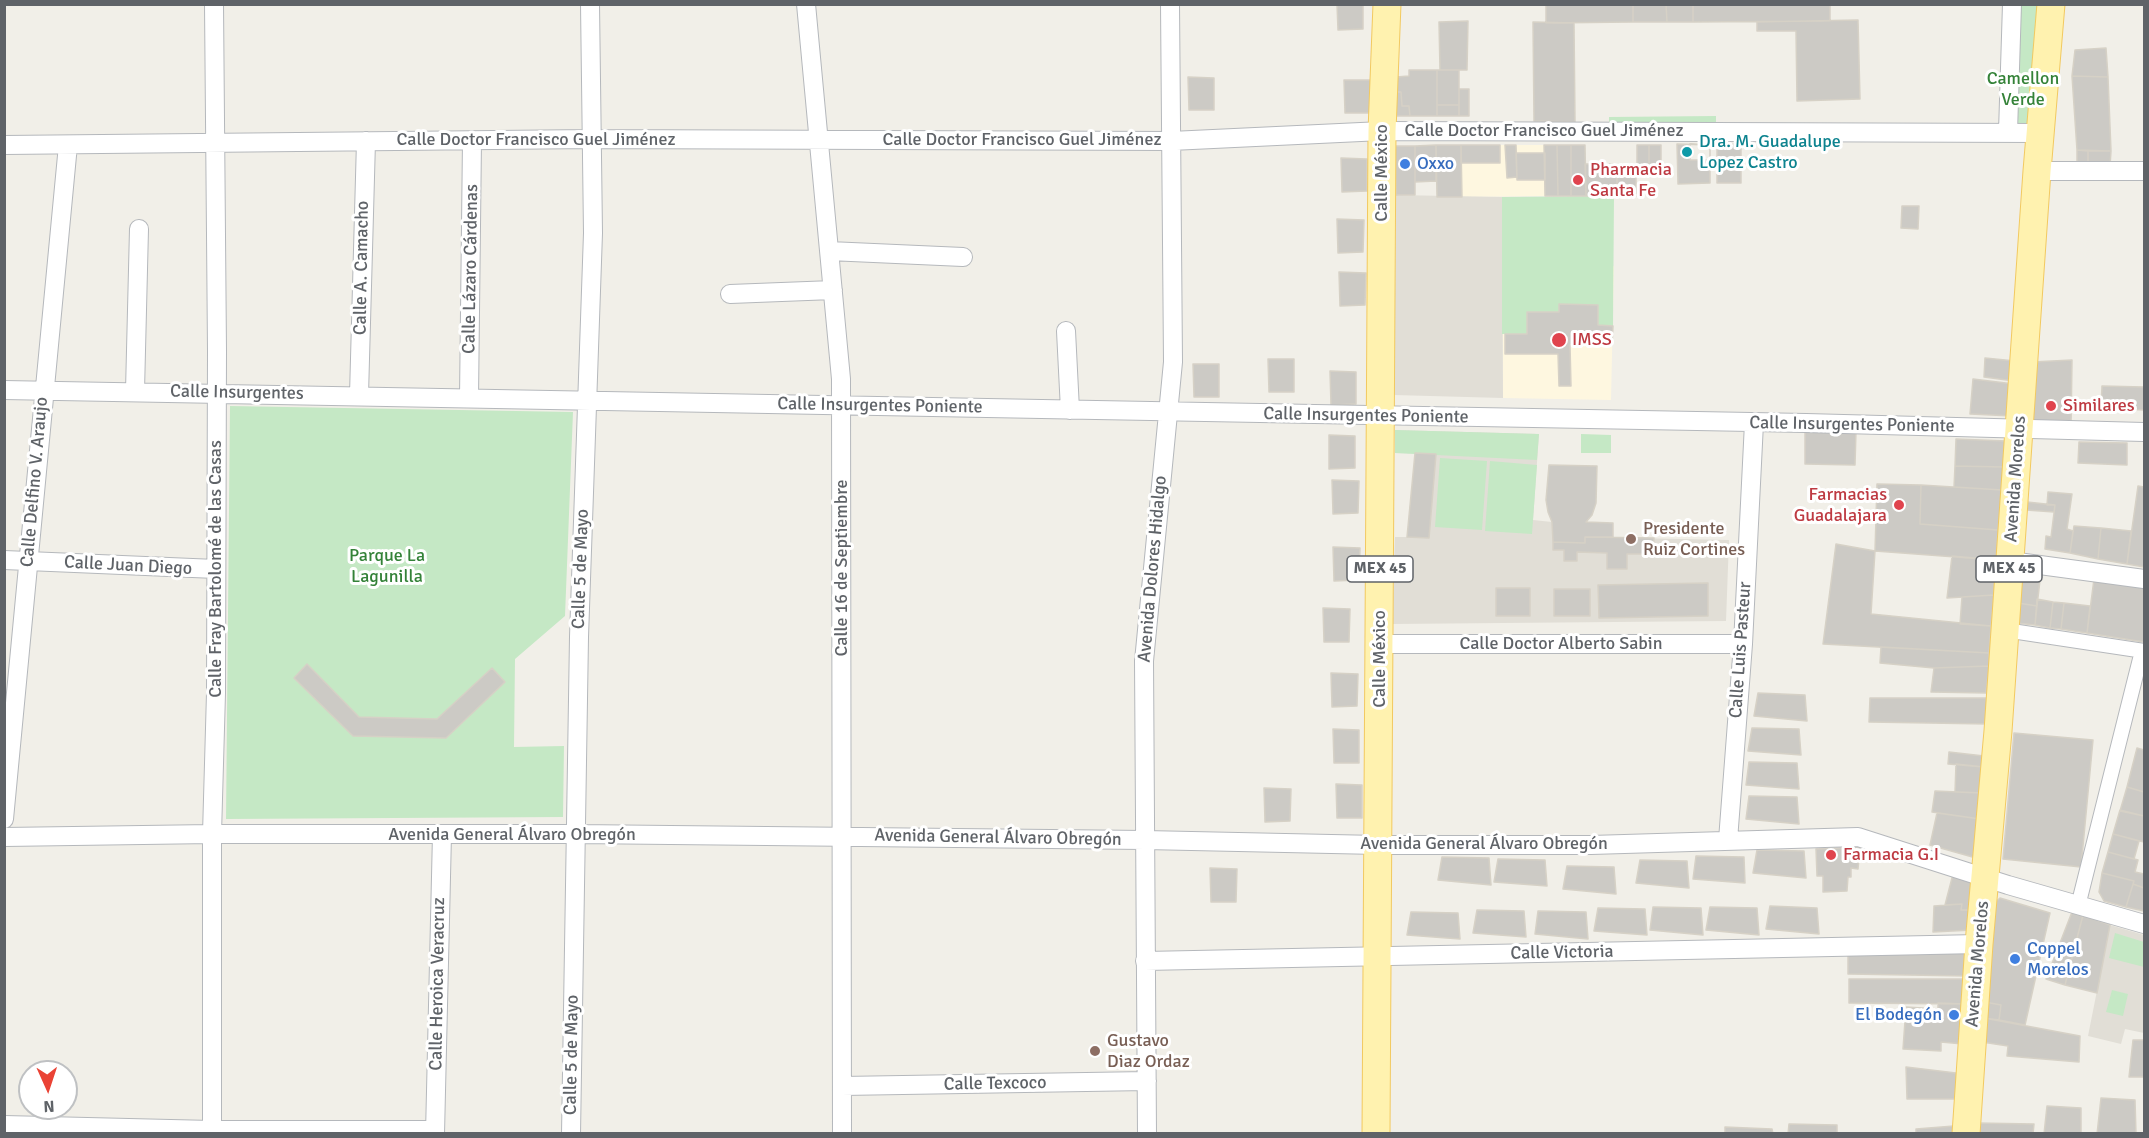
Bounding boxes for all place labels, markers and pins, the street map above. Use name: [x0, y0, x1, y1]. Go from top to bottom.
place label: Dra. M. Guadalupe Lopez Castro: [1699, 131, 1841, 174]
marker: Dra. M. Guadalupe Lopez Castro: [1680, 145, 1694, 159]
place label: Oxxo: [1417, 153, 1454, 175]
marker: Oxxo: [1398, 157, 1412, 171]
place label: Pharmacia Santa Fe: [1590, 159, 1672, 201]
marker: Pharmacia Santa Fe: [1571, 173, 1585, 187]
place label: IMSS: [1572, 329, 1612, 351]
marker: IMSS: [1550, 331, 1568, 349]
place label: Similares: [2063, 395, 2135, 417]
marker: Similares: [2044, 399, 2058, 413]
place label: Farmacias Guadalajara: [1794, 484, 1887, 526]
marker: Farmacias Guadalajara: [1892, 498, 1906, 512]
place label: Presidente Ruiz Cortines: [1643, 518, 1745, 560]
marker: Presidente Ruiz Cortines: [1624, 532, 1638, 546]
place label: Farmacia G.I: [1843, 844, 1939, 866]
marker: Farmacia G.I: [1824, 848, 1838, 862]
place label: Coppel Morelos: [2027, 938, 2089, 980]
marker: Coppel Morelos: [2008, 952, 2022, 966]
place label: El Bodegón: [1855, 1004, 1942, 1026]
marker: El Bodegón: [1947, 1008, 1961, 1022]
place label: Gustavo Diaz Ordaz: [1107, 1030, 1190, 1072]
marker: Gustavo Diaz Ordaz: [1088, 1044, 1102, 1058]

